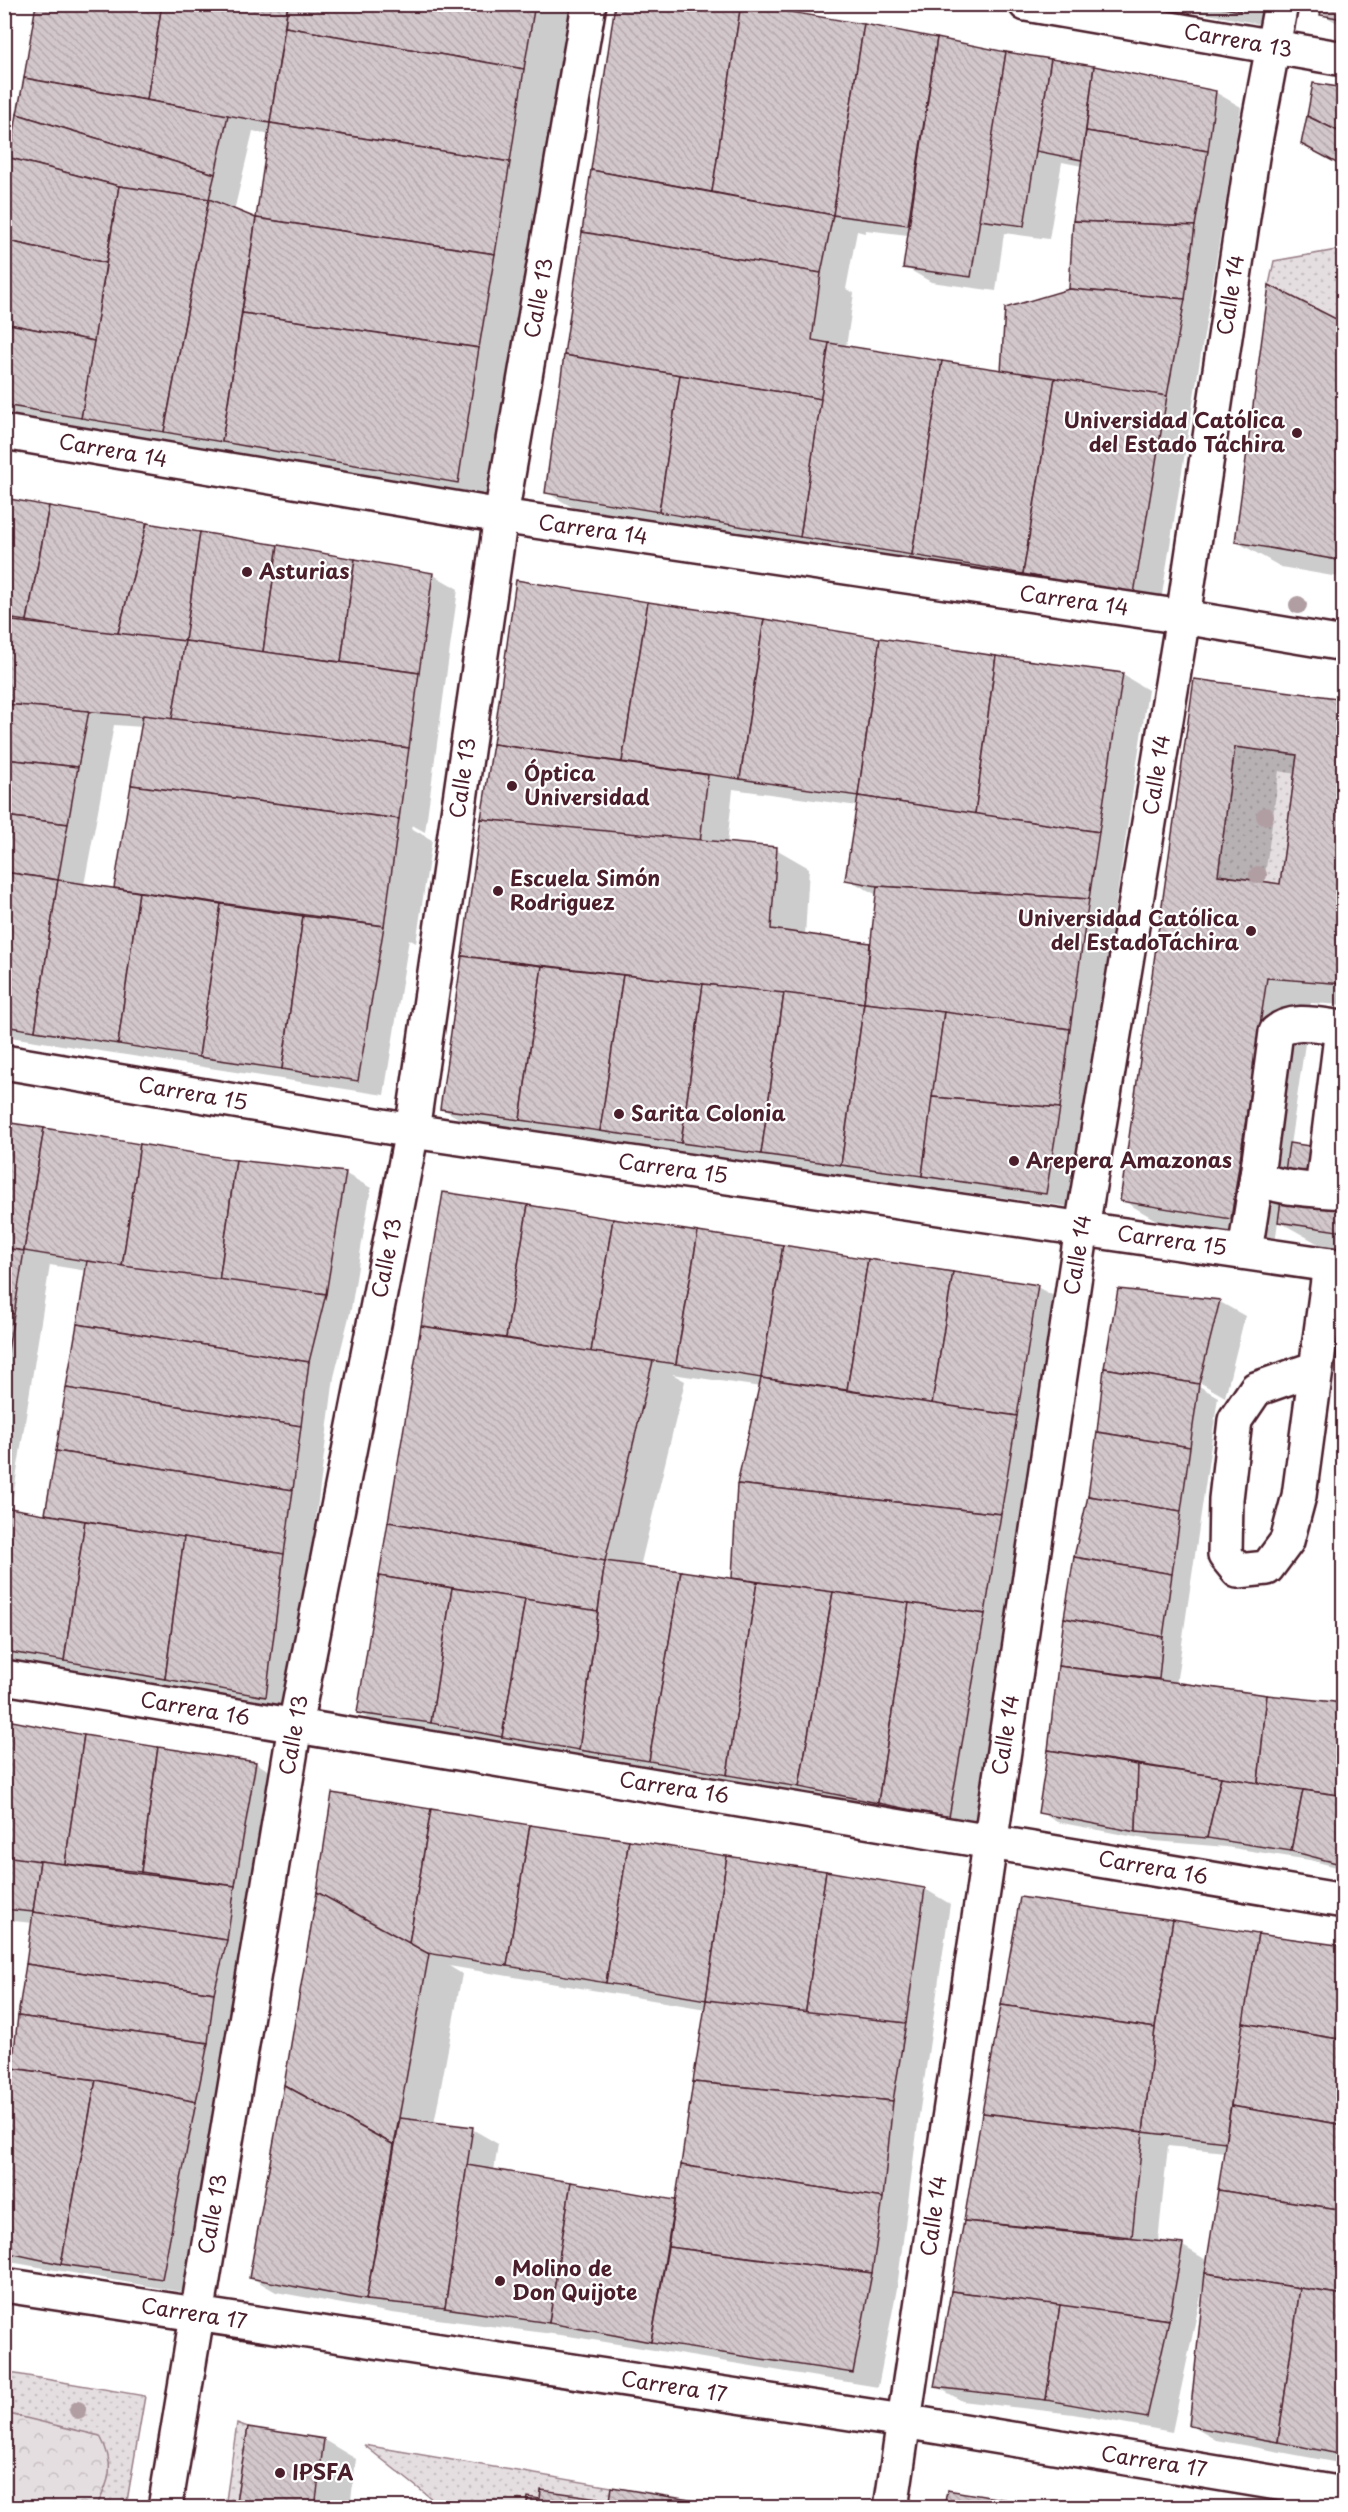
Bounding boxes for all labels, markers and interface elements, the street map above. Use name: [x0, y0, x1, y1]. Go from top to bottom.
street label: Carrera 13: [1181, 14, 1295, 64]
street label: Calle 14: [1207, 252, 1251, 337]
street label: Calle 13: [514, 255, 560, 340]
place label: Universidad Católica del Estado Táchira: [1063, 403, 1285, 459]
street label: Carrera 14: [56, 424, 170, 474]
marker: Universidad Católica del Estado Táchira: [1290, 426, 1304, 440]
street label: Carrera 14: [537, 505, 650, 552]
place label: Asturias: [258, 554, 350, 586]
marker: Asturias: [240, 565, 254, 579]
street label: Carrera 14: [1018, 576, 1131, 623]
street label: Calle 14: [1133, 732, 1177, 817]
street label: Calle 13: [440, 735, 483, 820]
place label: Óptica Universidad: [524, 756, 650, 812]
marker: Óptica Universidad: [505, 779, 519, 793]
place label: Escuela Simón Rodriguez: [510, 861, 660, 917]
marker: Escuela Simón Rodriguez: [491, 884, 505, 898]
place label: Universidad Católica del EstadoTáchira: [1017, 901, 1239, 957]
marker: Universidad Católica del EstadoTáchira: [1244, 924, 1258, 938]
street label: Carrera 15: [136, 1067, 251, 1117]
place label: Sarita Colonia: [631, 1096, 786, 1128]
marker: Sarita Colonia: [612, 1107, 626, 1121]
street label: Carrera 15: [616, 1143, 730, 1191]
place label: Arepera Amazonas: [1026, 1143, 1232, 1175]
marker: Arepera Amazonas: [1007, 1154, 1021, 1168]
street label: Calle 14: [1054, 1212, 1098, 1297]
street label: Calle 13: [362, 1215, 408, 1300]
street label: Carrera 15: [1115, 1215, 1229, 1263]
street label: Carrera 16: [138, 1682, 253, 1732]
street label: Calle 13: [269, 1692, 315, 1777]
street label: Calle 14: [982, 1692, 1026, 1777]
street label: Carrera 16: [617, 1762, 732, 1811]
street label: Carrera 16: [1096, 1841, 1211, 1891]
street label: Calle 13: [188, 2171, 234, 2256]
street label: Calle 14: [911, 2173, 954, 2258]
place label: Molino de Don Quijote: [512, 2251, 637, 2307]
marker: Molino de Don Quijote: [493, 2274, 507, 2288]
street label: Carrera 17: [139, 2288, 250, 2336]
street label: Carrera 17: [619, 2361, 730, 2409]
street label: Carrera 17: [1099, 2436, 1210, 2484]
place label: IPSFA: [292, 2455, 354, 2487]
marker: IPSFA: [273, 2466, 287, 2480]

